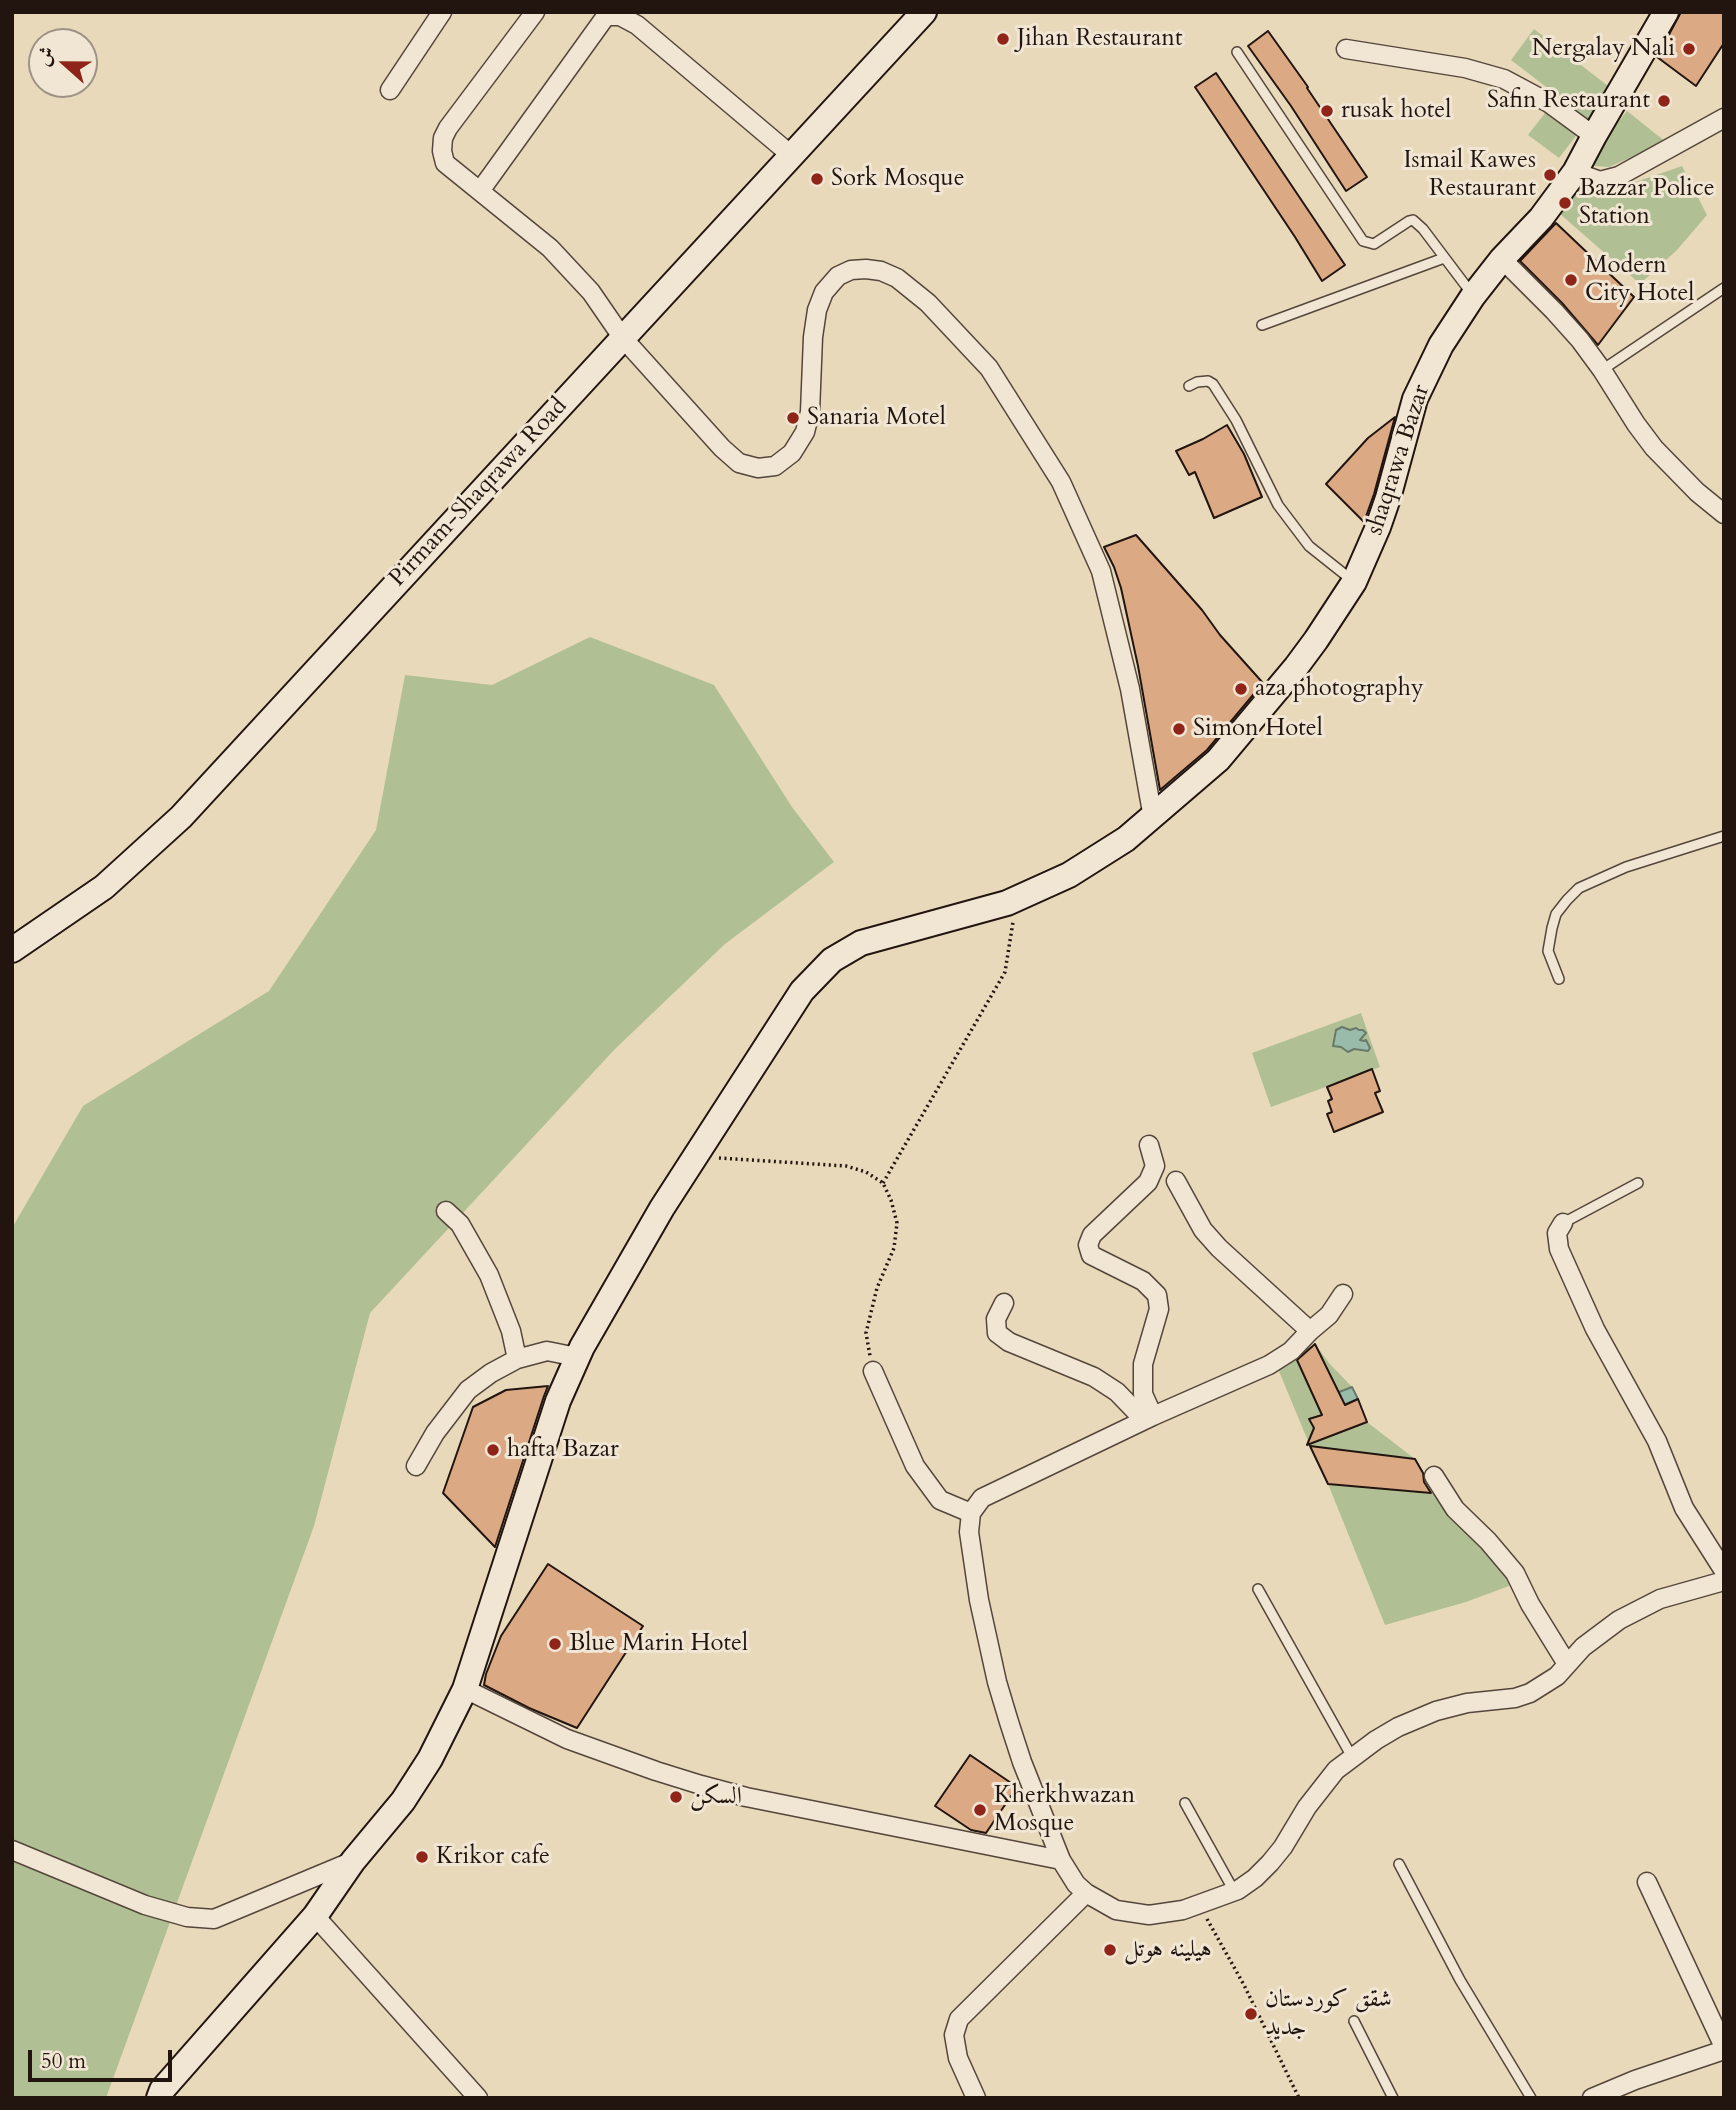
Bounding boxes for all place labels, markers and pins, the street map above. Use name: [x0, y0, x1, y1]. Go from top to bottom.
place label: Jihan Restaurant: [1017, 25, 1183, 53]
marker: Jihan Restaurant: [995, 31, 1011, 47]
place label: Nergalay Nali: [1532, 35, 1675, 63]
marker: Nergalay Nali: [1681, 41, 1697, 57]
place label: Safin Restaurant: [1487, 87, 1650, 115]
marker: Safin Restaurant: [1656, 93, 1672, 109]
place label: rusak hotel: [1341, 97, 1451, 125]
marker: rusak hotel: [1319, 103, 1335, 119]
place label: Ismail Kawes Restaurant: [1403, 147, 1536, 203]
place label: Sork Mosque: [831, 165, 965, 193]
marker: Ismail Kawes Restaurant: [1542, 167, 1558, 183]
marker: Sork Mosque: [809, 171, 825, 187]
place label: Bazzar Police Station: [1579, 175, 1715, 231]
marker: Bazzar Police Station: [1557, 195, 1573, 211]
place label: Modern City Hotel: [1585, 252, 1694, 308]
marker: Modern City Hotel: [1563, 272, 1579, 288]
place label: Sanaria Motel: [807, 404, 946, 432]
marker: Sanaria Motel: [785, 410, 801, 426]
place label: aza photography: [1255, 675, 1424, 703]
marker: aza photography: [1233, 681, 1249, 697]
place label: Simon Hotel: [1193, 715, 1323, 743]
marker: Simon Hotel: [1171, 721, 1187, 737]
place label: hafta Bazar: [507, 1436, 619, 1464]
marker: hafta Bazar: [485, 1442, 501, 1458]
place label: Blue Marin Hotel: [569, 1630, 748, 1658]
marker: Blue Marin Hotel: [547, 1636, 563, 1652]
place label: Kherkhwazan Mosque: [994, 1782, 1135, 1838]
place label: السكن: [690, 1783, 742, 1811]
marker: السكن: [668, 1789, 684, 1805]
marker: Kherkhwazan Mosque: [972, 1802, 988, 1818]
place label: Krikor cafe: [436, 1843, 550, 1871]
marker: Krikor cafe: [414, 1849, 430, 1865]
place label: هيلينه هوتل: [1124, 1936, 1212, 1964]
marker: هيلينه هوتل: [1102, 1942, 1118, 1958]
place label: شقق كوردستان جديد: [1265, 1986, 1392, 2042]
marker: شقق كوردستان جديد: [1243, 2006, 1259, 2022]

